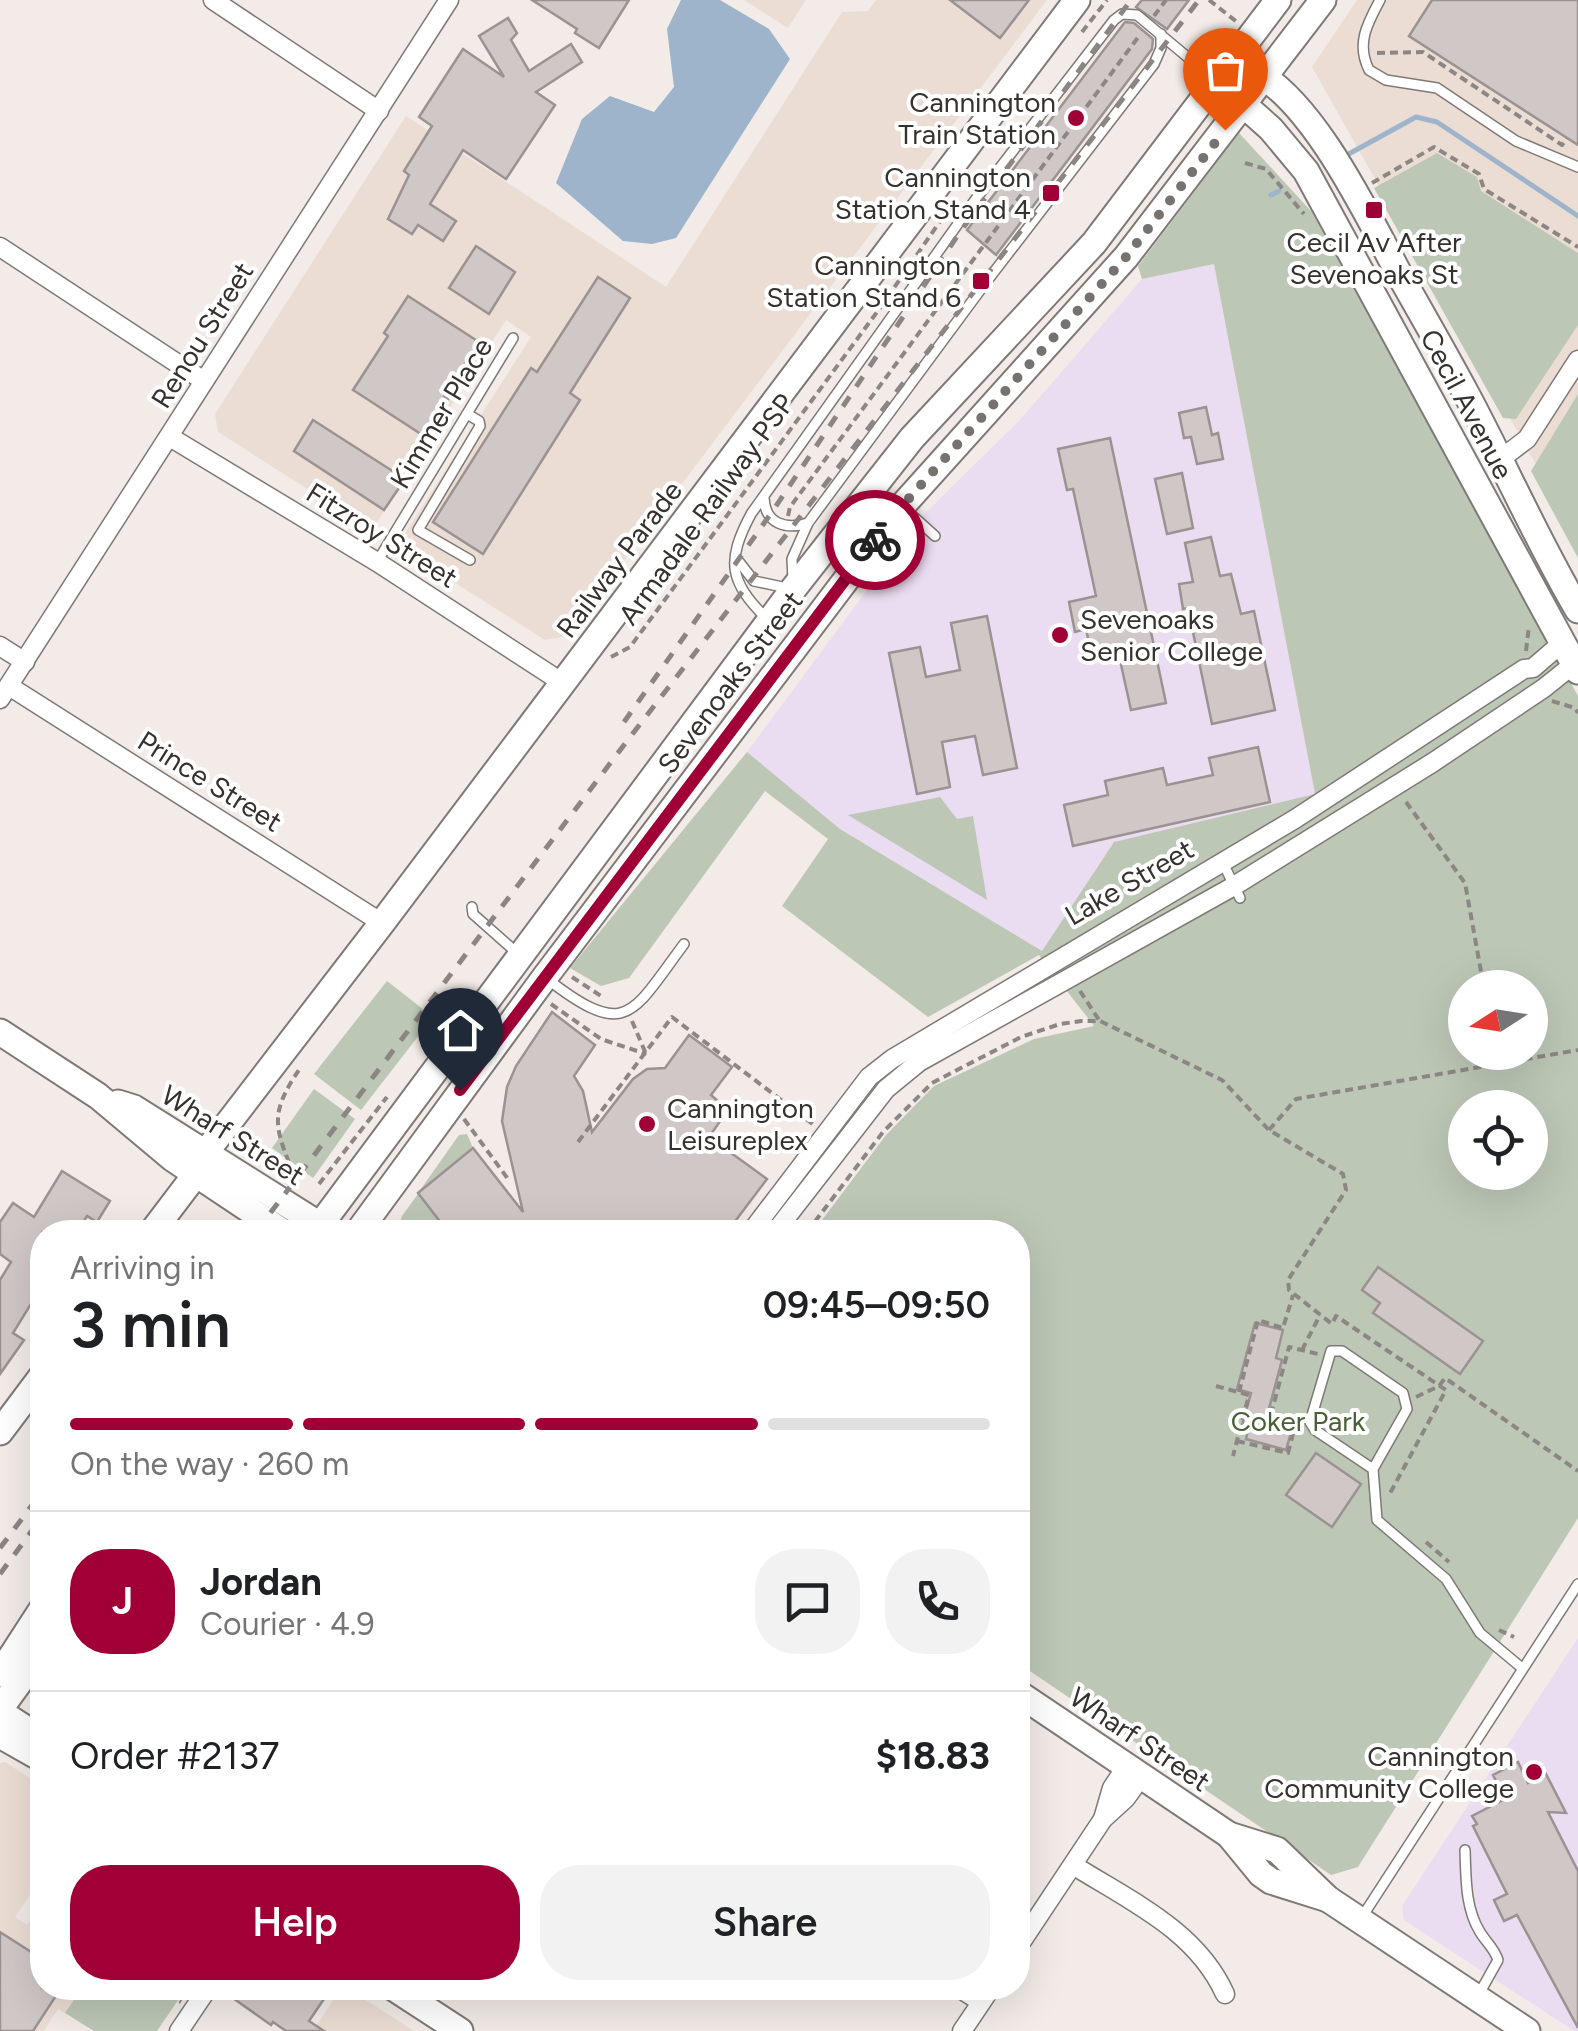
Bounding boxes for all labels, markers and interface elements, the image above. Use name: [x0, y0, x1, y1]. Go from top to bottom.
pin: [1183, 28, 1268, 131]
icon: bag: [1198, 43, 1253, 98]
place label: Cannington Train Station: [898, 85, 1056, 151]
marker: Cannington Train Station: [1065, 107, 1087, 129]
place label: Cannington Station Stand 4: [835, 160, 1031, 226]
marker: Cannington Station Stand 4: [1040, 182, 1062, 204]
marker: Cecil Av After Sevenoaks St: [1363, 199, 1385, 221]
place label: Cecil Av After Sevenoaks St: [1287, 225, 1462, 291]
place label: Cannington Station Stand 6: [766, 248, 961, 314]
street label: Renou Street: [144, 256, 260, 414]
marker: Cannington Station Stand 6: [970, 270, 992, 292]
street label: Cecil Avenue: [1413, 323, 1521, 485]
street label: Kimmer Place: [383, 331, 499, 495]
street label: Armadale Railway PSP: [611, 387, 801, 631]
street label: Railway Parade: [549, 474, 689, 644]
street label: Fitzroy Street: [300, 475, 464, 595]
courier: [825, 490, 925, 590]
icon: bike: [848, 513, 903, 568]
street label: Sevenoaks Street: [650, 584, 810, 780]
place label: Sevenoaks Senior College: [1080, 602, 1263, 668]
marker: Sevenoaks Senior College: [1049, 624, 1071, 646]
street label: Prince Street: [132, 723, 288, 839]
street label: Lake Street: [1059, 832, 1199, 932]
north arrow: [1448, 970, 1548, 1070]
map controls: [1448, 970, 1548, 1190]
pin: [418, 988, 503, 1091]
icon: home: [433, 1003, 488, 1058]
street label: Wharf Street: [155, 1078, 311, 1192]
button: locate: [1448, 1090, 1548, 1190]
place label: Cannington Leisureplex: [667, 1091, 814, 1157]
marker: Cannington Leisureplex: [636, 1113, 658, 1135]
text: Arriving in: [70, 1249, 215, 1287]
text: 09:45–09:50: [763, 1282, 990, 1328]
text: 3 min: [70, 1285, 231, 1363]
park label: Coker Park: [1231, 1404, 1366, 1438]
text: On the way · 260 m: [70, 1445, 349, 1483]
button: chat: [755, 1549, 860, 1654]
button: phone: [885, 1549, 990, 1654]
text: Jordan: [200, 1559, 322, 1605]
text: J: [112, 1578, 133, 1624]
text: Courier · 4.9: [200, 1605, 375, 1643]
street label: Wharf Street: [1063, 1680, 1217, 1798]
text: Order #2137: [70, 1733, 280, 1779]
text: $18.83: [876, 1733, 990, 1779]
place label: Cannington Community College: [1264, 1739, 1514, 1805]
marker: Cannington Community College: [1523, 1761, 1545, 1783]
button: Help: [70, 1865, 520, 1980]
button: Share: [540, 1865, 990, 1980]

